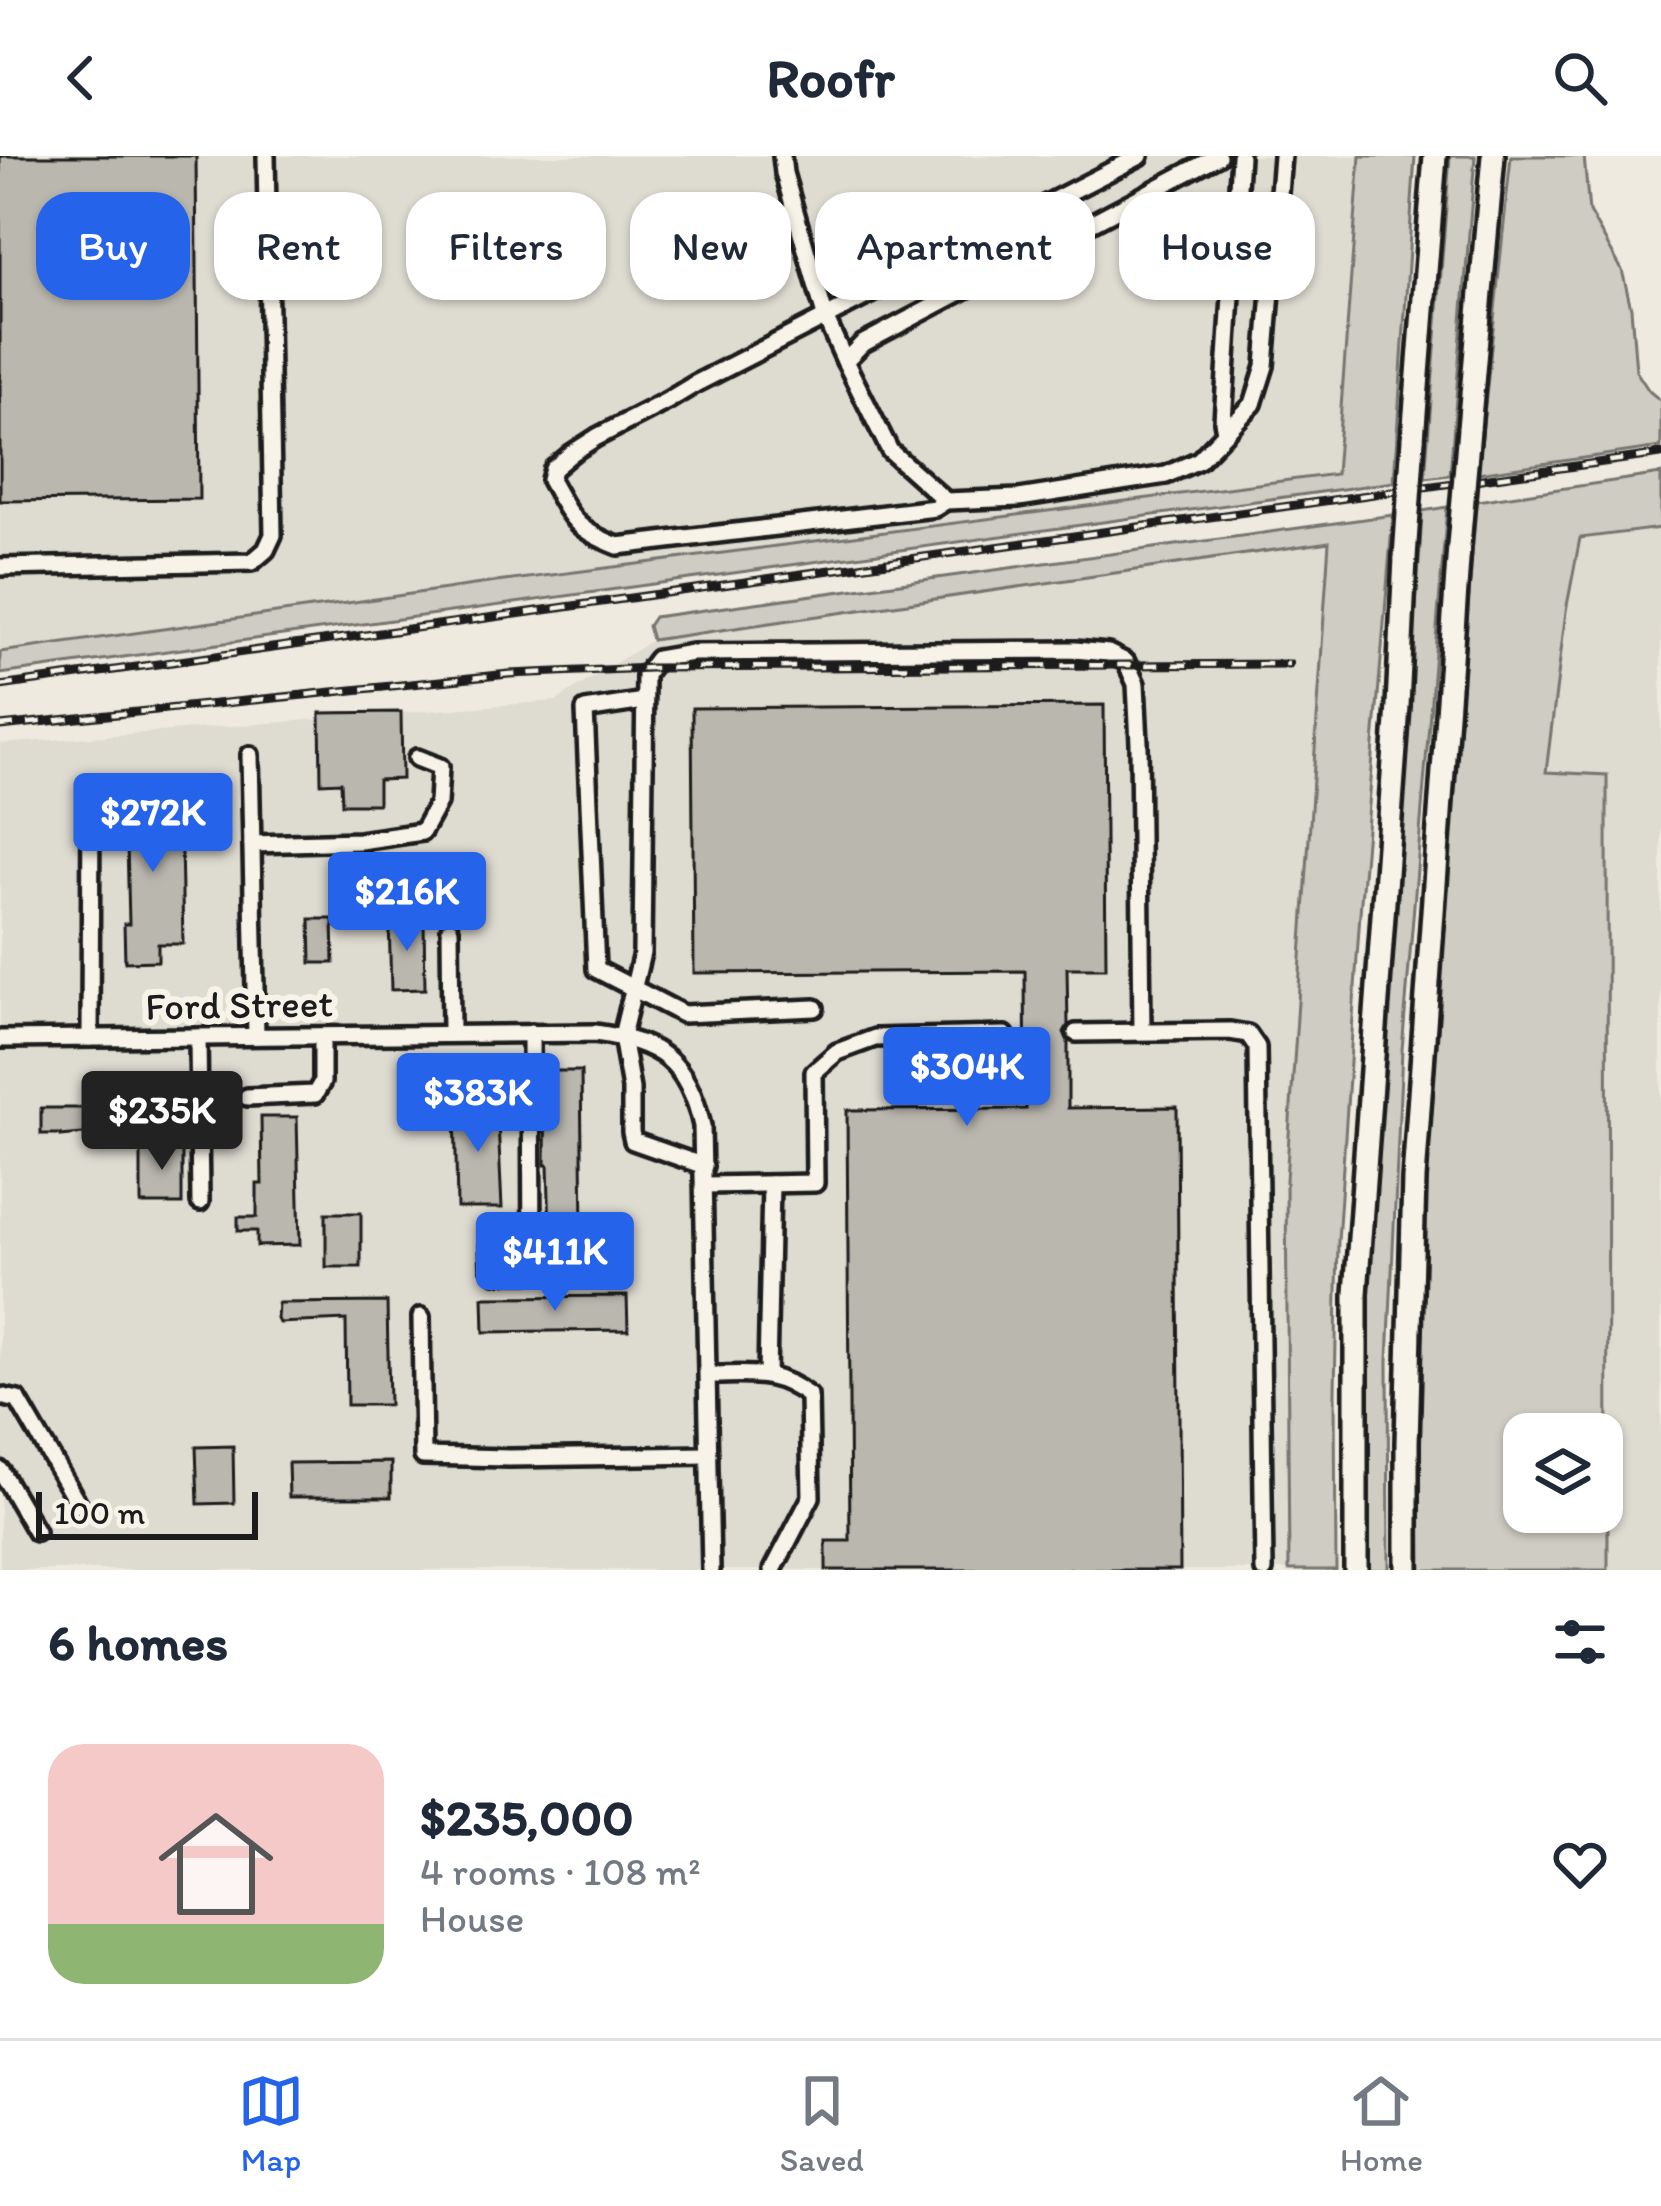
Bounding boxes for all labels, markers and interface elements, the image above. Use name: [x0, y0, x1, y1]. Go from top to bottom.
icon: back: [48, 45, 114, 111]
icon: search: [1547, 45, 1613, 111]
text: Roofr: [766, 46, 895, 111]
chip: Buy: [36, 192, 190, 300]
chip: Rent: [214, 192, 382, 300]
chip: Filters: [406, 192, 606, 300]
chip: New: [630, 192, 791, 300]
chip: Apartment: [815, 192, 1095, 300]
chip: House: [1119, 192, 1315, 300]
pin: $272K: [69, 773, 237, 875]
text: $272K: [100, 788, 206, 835]
pin: $216K: [323, 852, 491, 954]
text: $216K: [355, 867, 459, 914]
street label: Ford Street: [145, 979, 333, 1030]
pin: $304K: [883, 1027, 1051, 1129]
text: $304K: [910, 1042, 1024, 1089]
pin: $383K: [394, 1053, 562, 1155]
text: $383K: [424, 1068, 532, 1115]
pin: $235K: [78, 1071, 246, 1173]
text: $235K: [109, 1086, 215, 1133]
pin: $411K: [471, 1212, 639, 1314]
text: $411K: [503, 1227, 607, 1274]
map controls: [1503, 1413, 1623, 1533]
button: layers: [1503, 1413, 1623, 1533]
scale bar: [36, 1486, 258, 1539]
text: 100 m: [54, 1493, 145, 1532]
icon: filters: [1547, 1609, 1613, 1675]
text: 6 homes: [48, 1612, 228, 1673]
text: $235,000: [420, 1787, 634, 1848]
icon: home: [144, 1792, 288, 1936]
icon: heart: [1547, 1831, 1613, 1897]
text: 4 rooms · 108 m²: [420, 1848, 701, 1895]
text: House: [420, 1895, 524, 1942]
tab: Map: [238, 2068, 304, 2179]
tab: Saved: [780, 2068, 864, 2179]
tab: Home: [1340, 2068, 1423, 2179]

